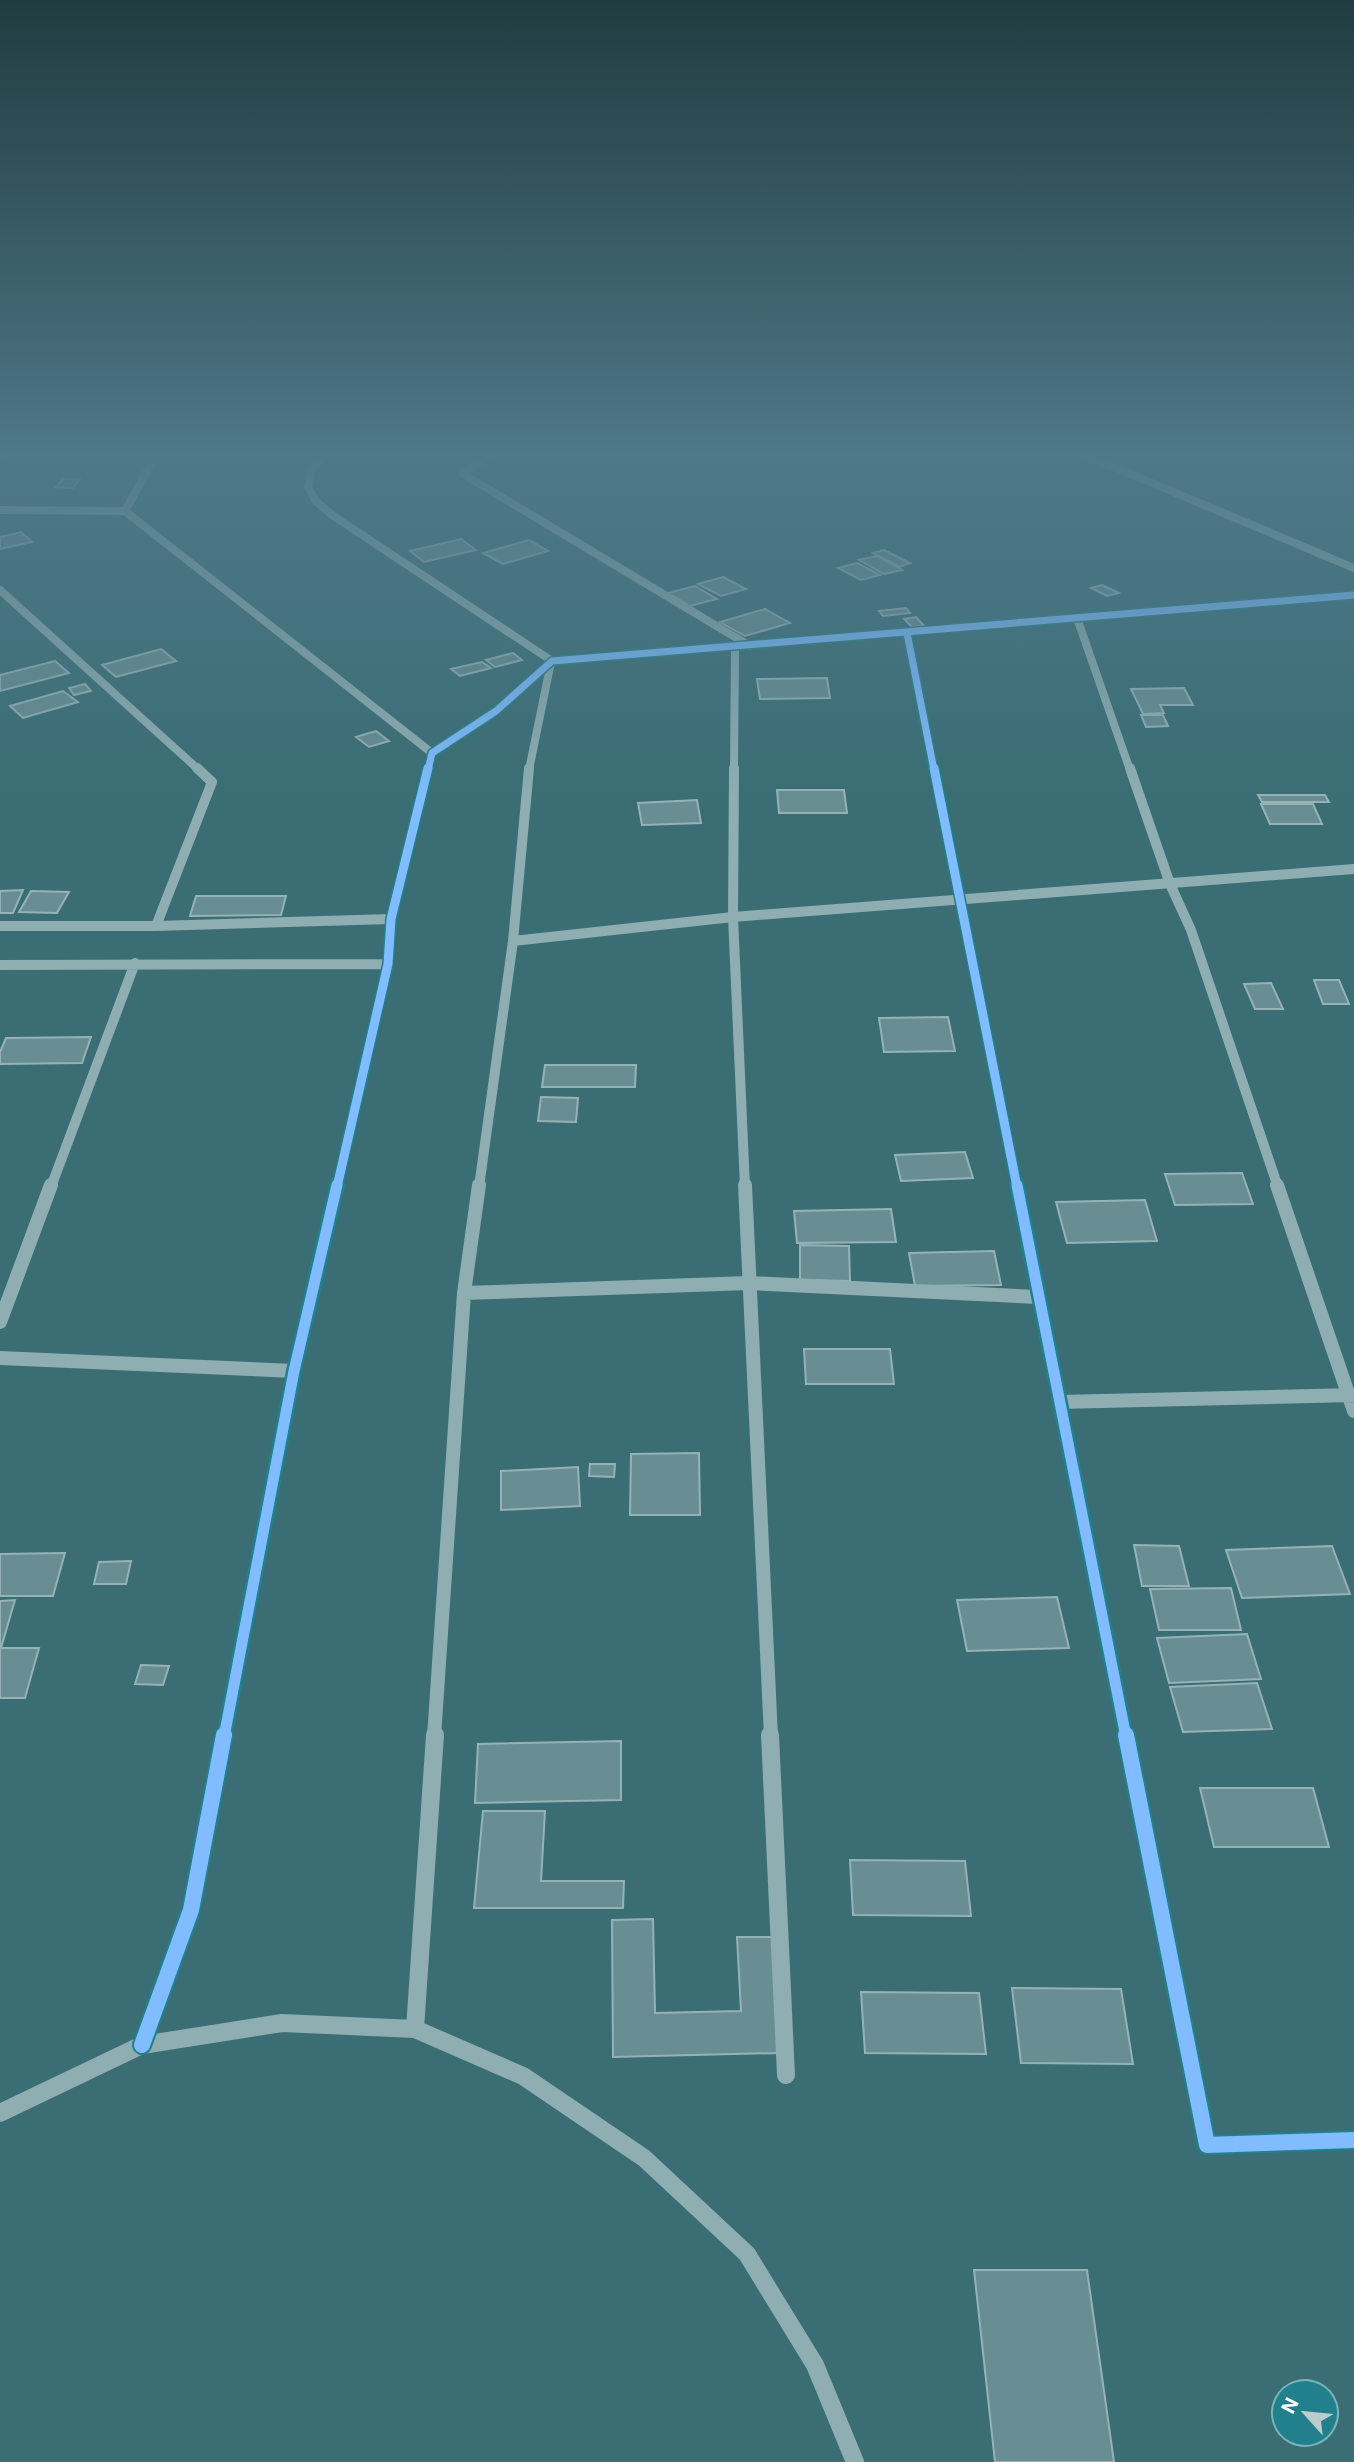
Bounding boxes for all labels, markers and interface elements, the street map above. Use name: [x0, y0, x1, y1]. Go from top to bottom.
north arrow: [1270, 2378, 1340, 2448]
text: N: [1277, 2394, 1304, 2417]

